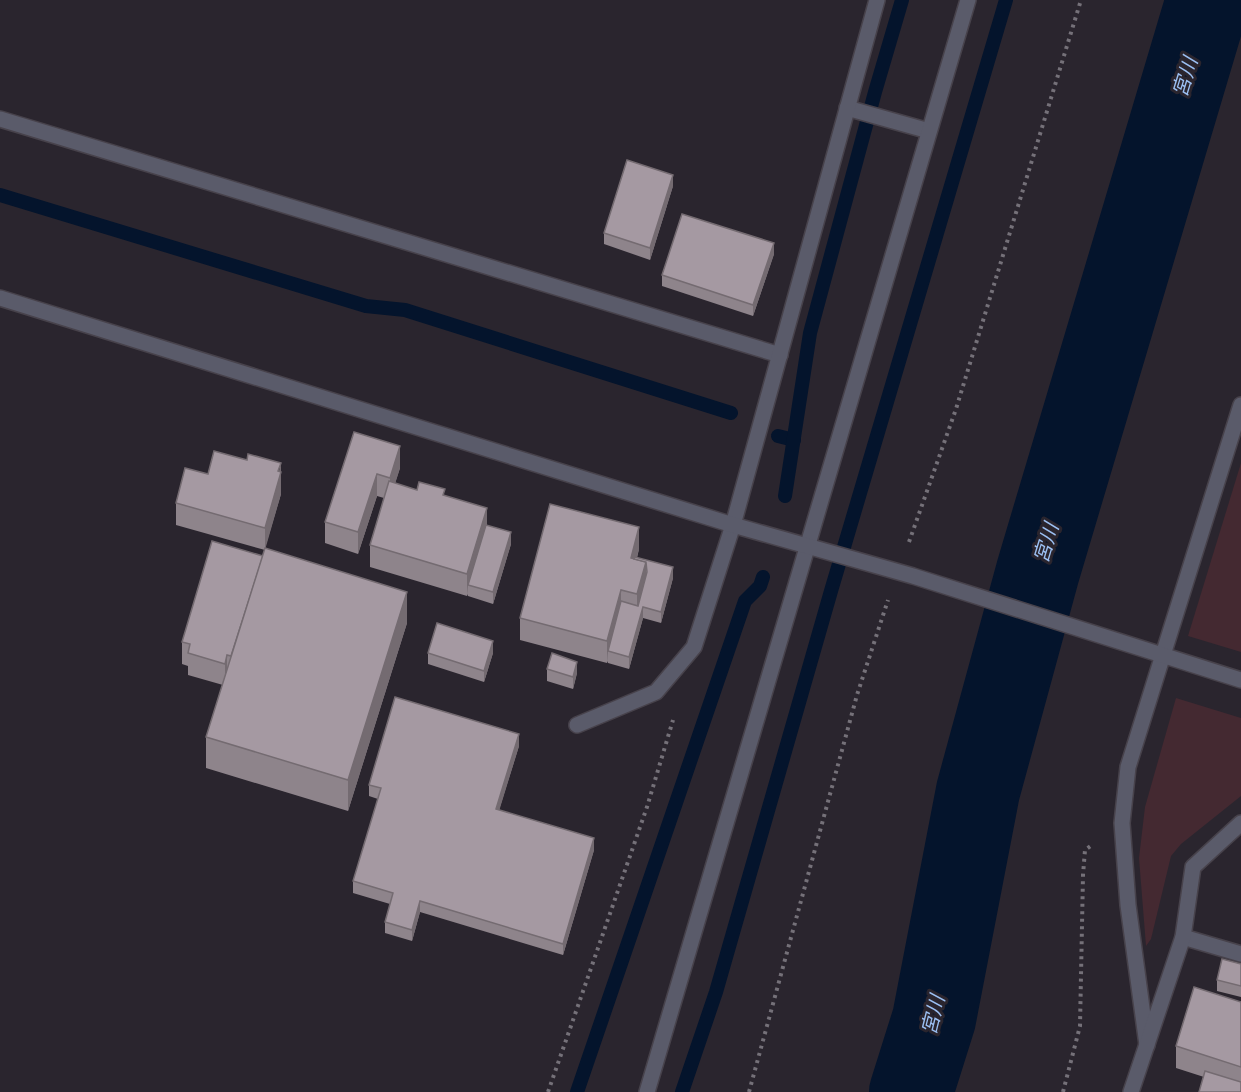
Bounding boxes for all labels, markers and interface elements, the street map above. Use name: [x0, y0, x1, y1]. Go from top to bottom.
water label: 宮川: [1166, 52, 1205, 100]
water label: 宮川: [1027, 518, 1066, 566]
water label: 宮川: [915, 990, 952, 1038]

